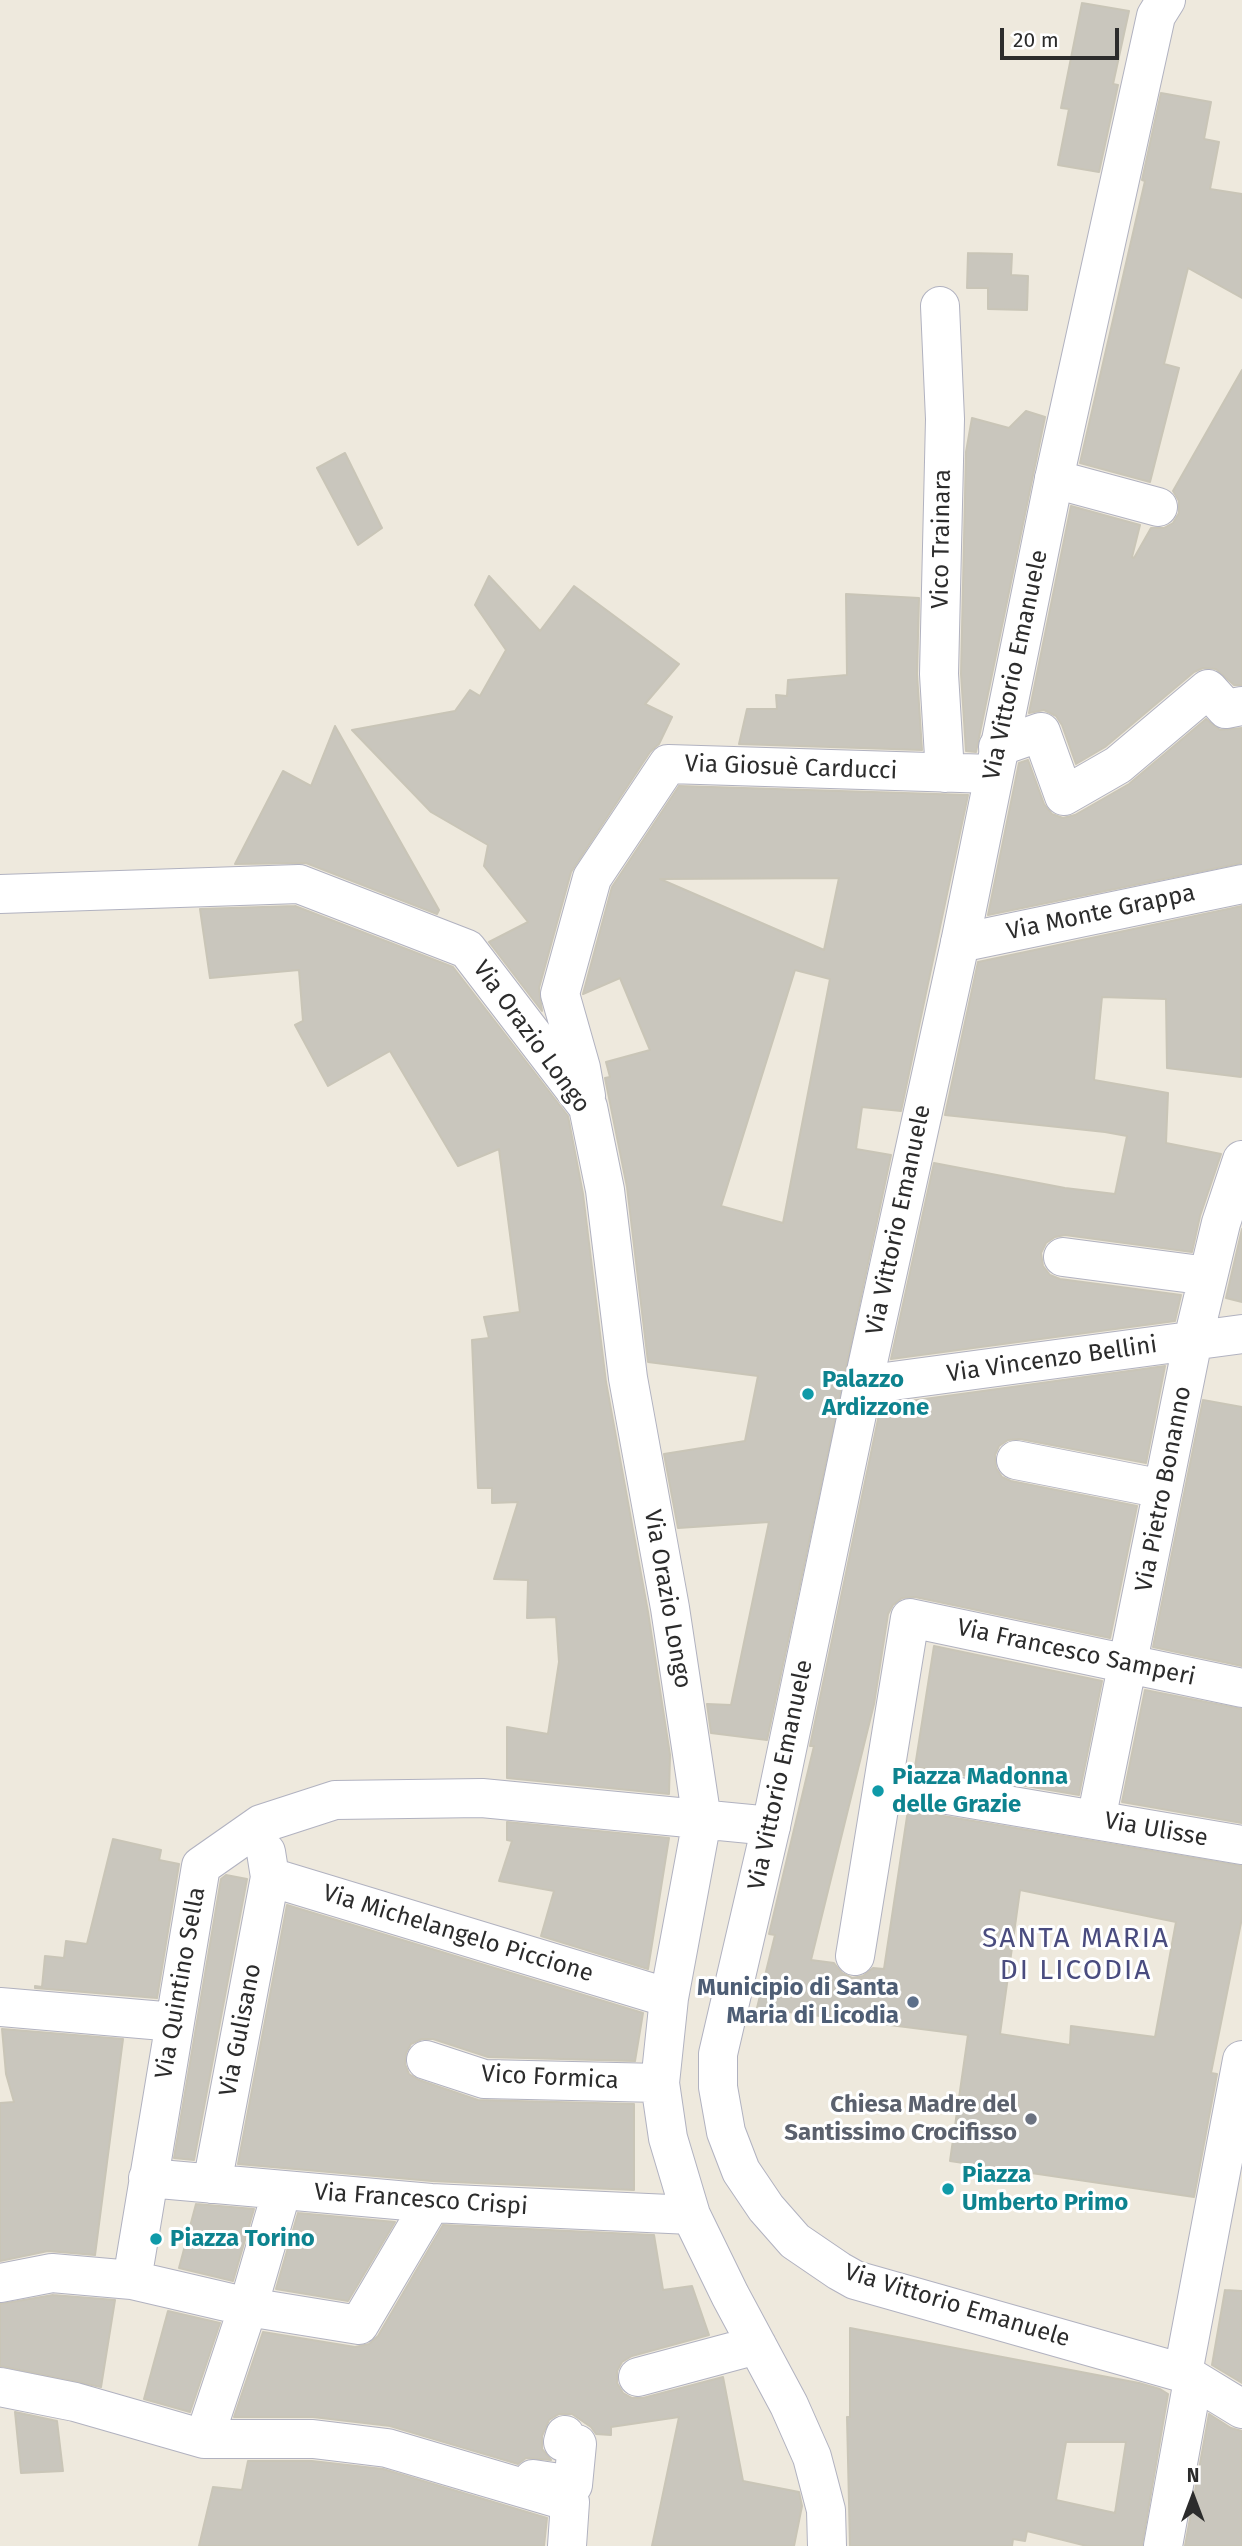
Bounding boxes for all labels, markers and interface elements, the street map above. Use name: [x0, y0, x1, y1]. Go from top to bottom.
scale bar: [1004, 14, 1123, 58]
text: 20 m: [1013, 27, 1059, 53]
street label: Vico Trainara: [926, 469, 958, 609]
street label: Via Vittorio Emanuele: [978, 547, 1054, 783]
street label: Via Giosuè Carducci: [684, 750, 898, 786]
street label: Via Monte Grappa: [1004, 879, 1198, 947]
street label: Via Orazio Longo: [466, 955, 596, 1119]
street label: Via Vittorio Emanuele: [861, 1102, 937, 1338]
street label: Via Vincenzo Bellini: [945, 1331, 1159, 1389]
place label: Palazzo Ardizzone: [822, 1366, 929, 1422]
street label: Via Pietro Bonanno: [1130, 1384, 1198, 1594]
marker: Palazzo Ardizzone: [800, 1386, 816, 1402]
street label: Via Orazio Longo: [637, 1507, 697, 1691]
street label: Via Francesco Samperi: [954, 1614, 1198, 1692]
street label: Via Vittorio Emanuele: [743, 1657, 819, 1893]
place label: Piazza Madonna delle Grazie: [892, 1763, 1068, 1819]
marker: Piazza Madonna delle Grazie: [870, 1783, 886, 1799]
street label: Via Ulisse: [1102, 1807, 1210, 1853]
street label: Via Michelangelo Piccione: [319, 1879, 597, 1989]
street label: Via Quintino Sella: [150, 1885, 212, 2081]
district label: SANTA MARIA DI LICODIA: [983, 1922, 1169, 1988]
street label: Via Gulisano: [214, 1961, 268, 2099]
place label: Municipio di Santa Maria di Licodia: [697, 1974, 899, 2030]
marker: Municipio di Santa Maria di Licodia: [905, 1994, 921, 2010]
street label: Vico Formica: [481, 2060, 619, 2096]
place label: Chiesa Madre del Santissimo Crocifisso: [784, 2091, 1017, 2147]
marker: Chiesa Madre del Santissimo Crocifisso: [1023, 2111, 1039, 2127]
place label: Piazza Umberto Primo: [962, 2161, 1128, 2217]
street label: Via Francesco Crispi: [313, 2178, 529, 2222]
marker: Piazza Umberto Primo: [940, 2181, 956, 2197]
place label: Piazza Torino: [170, 2225, 315, 2253]
marker: Piazza Torino: [148, 2231, 164, 2247]
street label: Via Vittorio Emanuele: [841, 2258, 1073, 2354]
north arrow: [1158, 2462, 1228, 2532]
text: N: [1187, 2464, 1199, 2487]

